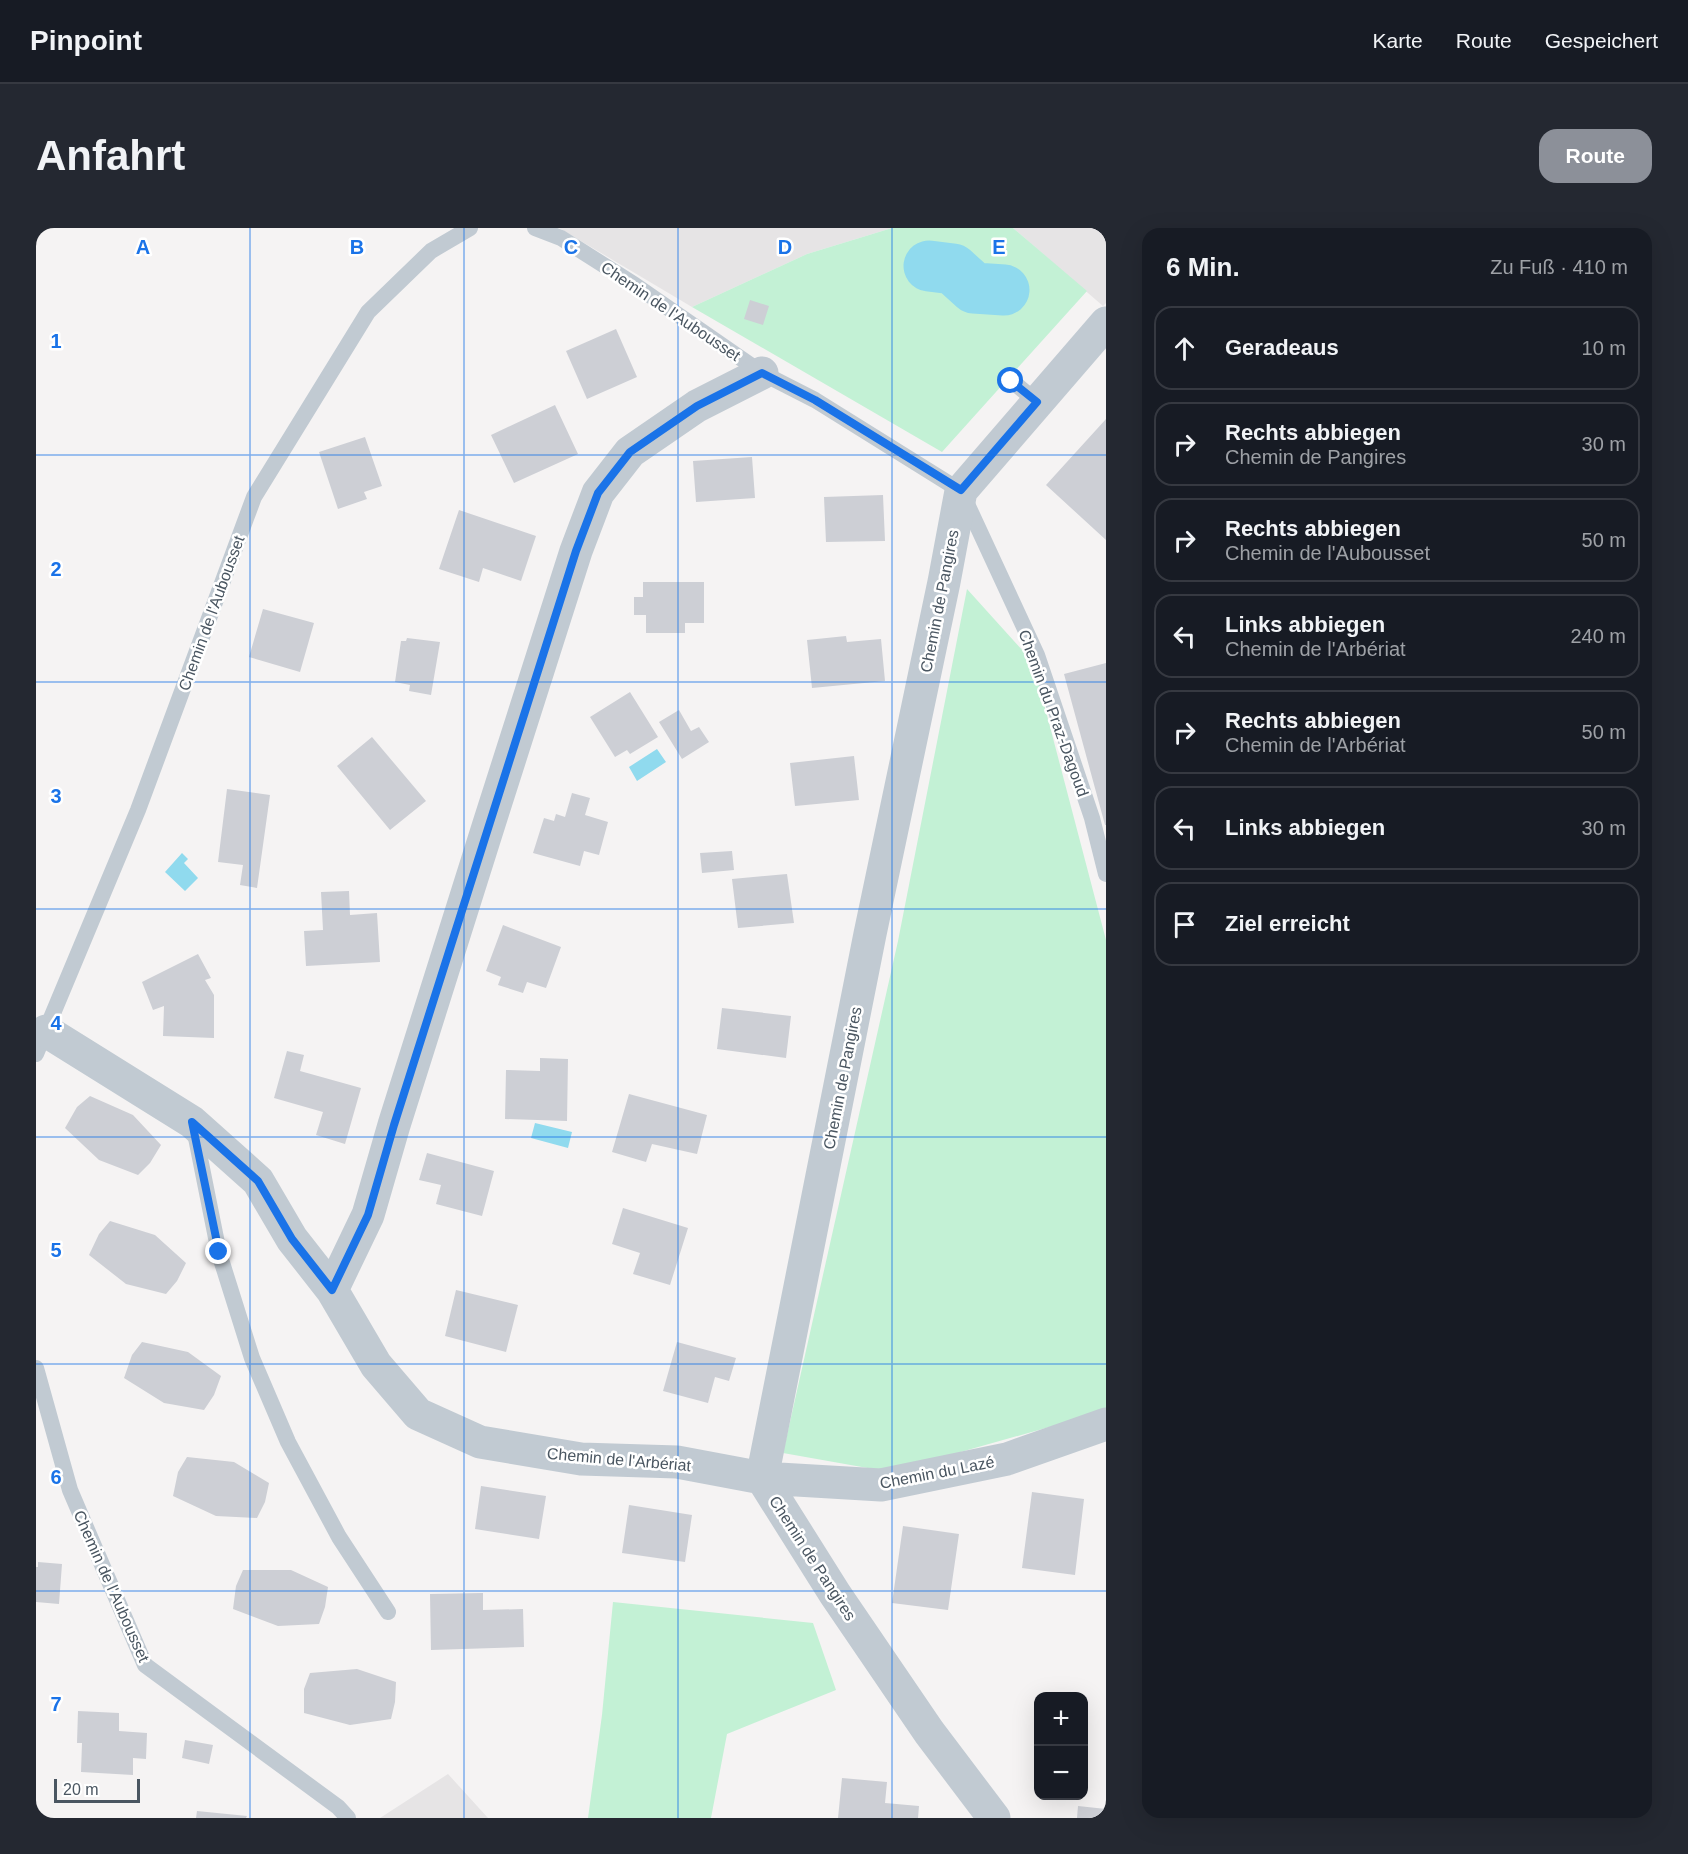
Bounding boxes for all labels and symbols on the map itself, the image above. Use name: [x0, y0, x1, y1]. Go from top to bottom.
text: A: [136, 236, 150, 258]
text: B: [350, 236, 364, 258]
text: C: [564, 236, 578, 258]
text: D: [778, 236, 792, 258]
text: E: [992, 236, 1006, 258]
street label: Chemin de l'Aubousset: [598, 259, 744, 365]
text: 1: [50, 330, 62, 352]
route start: [997, 367, 1023, 393]
street label: Chemin de Pangires: [917, 528, 962, 674]
street label: Chemin de l'Aubousset: [175, 533, 248, 693]
text: 2: [50, 558, 62, 580]
street label: Chemin du Praz-Dagoud: [1015, 628, 1092, 799]
text: 3: [50, 785, 62, 807]
street label: Chemin de Pangires: [820, 1005, 865, 1151]
text: 4: [50, 1012, 62, 1034]
route end: [205, 1238, 231, 1264]
text: 5: [50, 1239, 62, 1261]
street label: Chemin de l'Arbériat: [546, 1445, 692, 1474]
street label: Chemin du Lazé: [878, 1453, 996, 1492]
text: 6: [50, 1466, 62, 1488]
street label: Chemin de Pangires: [766, 1493, 859, 1624]
street label: Chemin de l'Aubousset: [70, 1508, 153, 1665]
text: 7: [50, 1693, 62, 1715]
scale bar: [54, 1776, 140, 1804]

